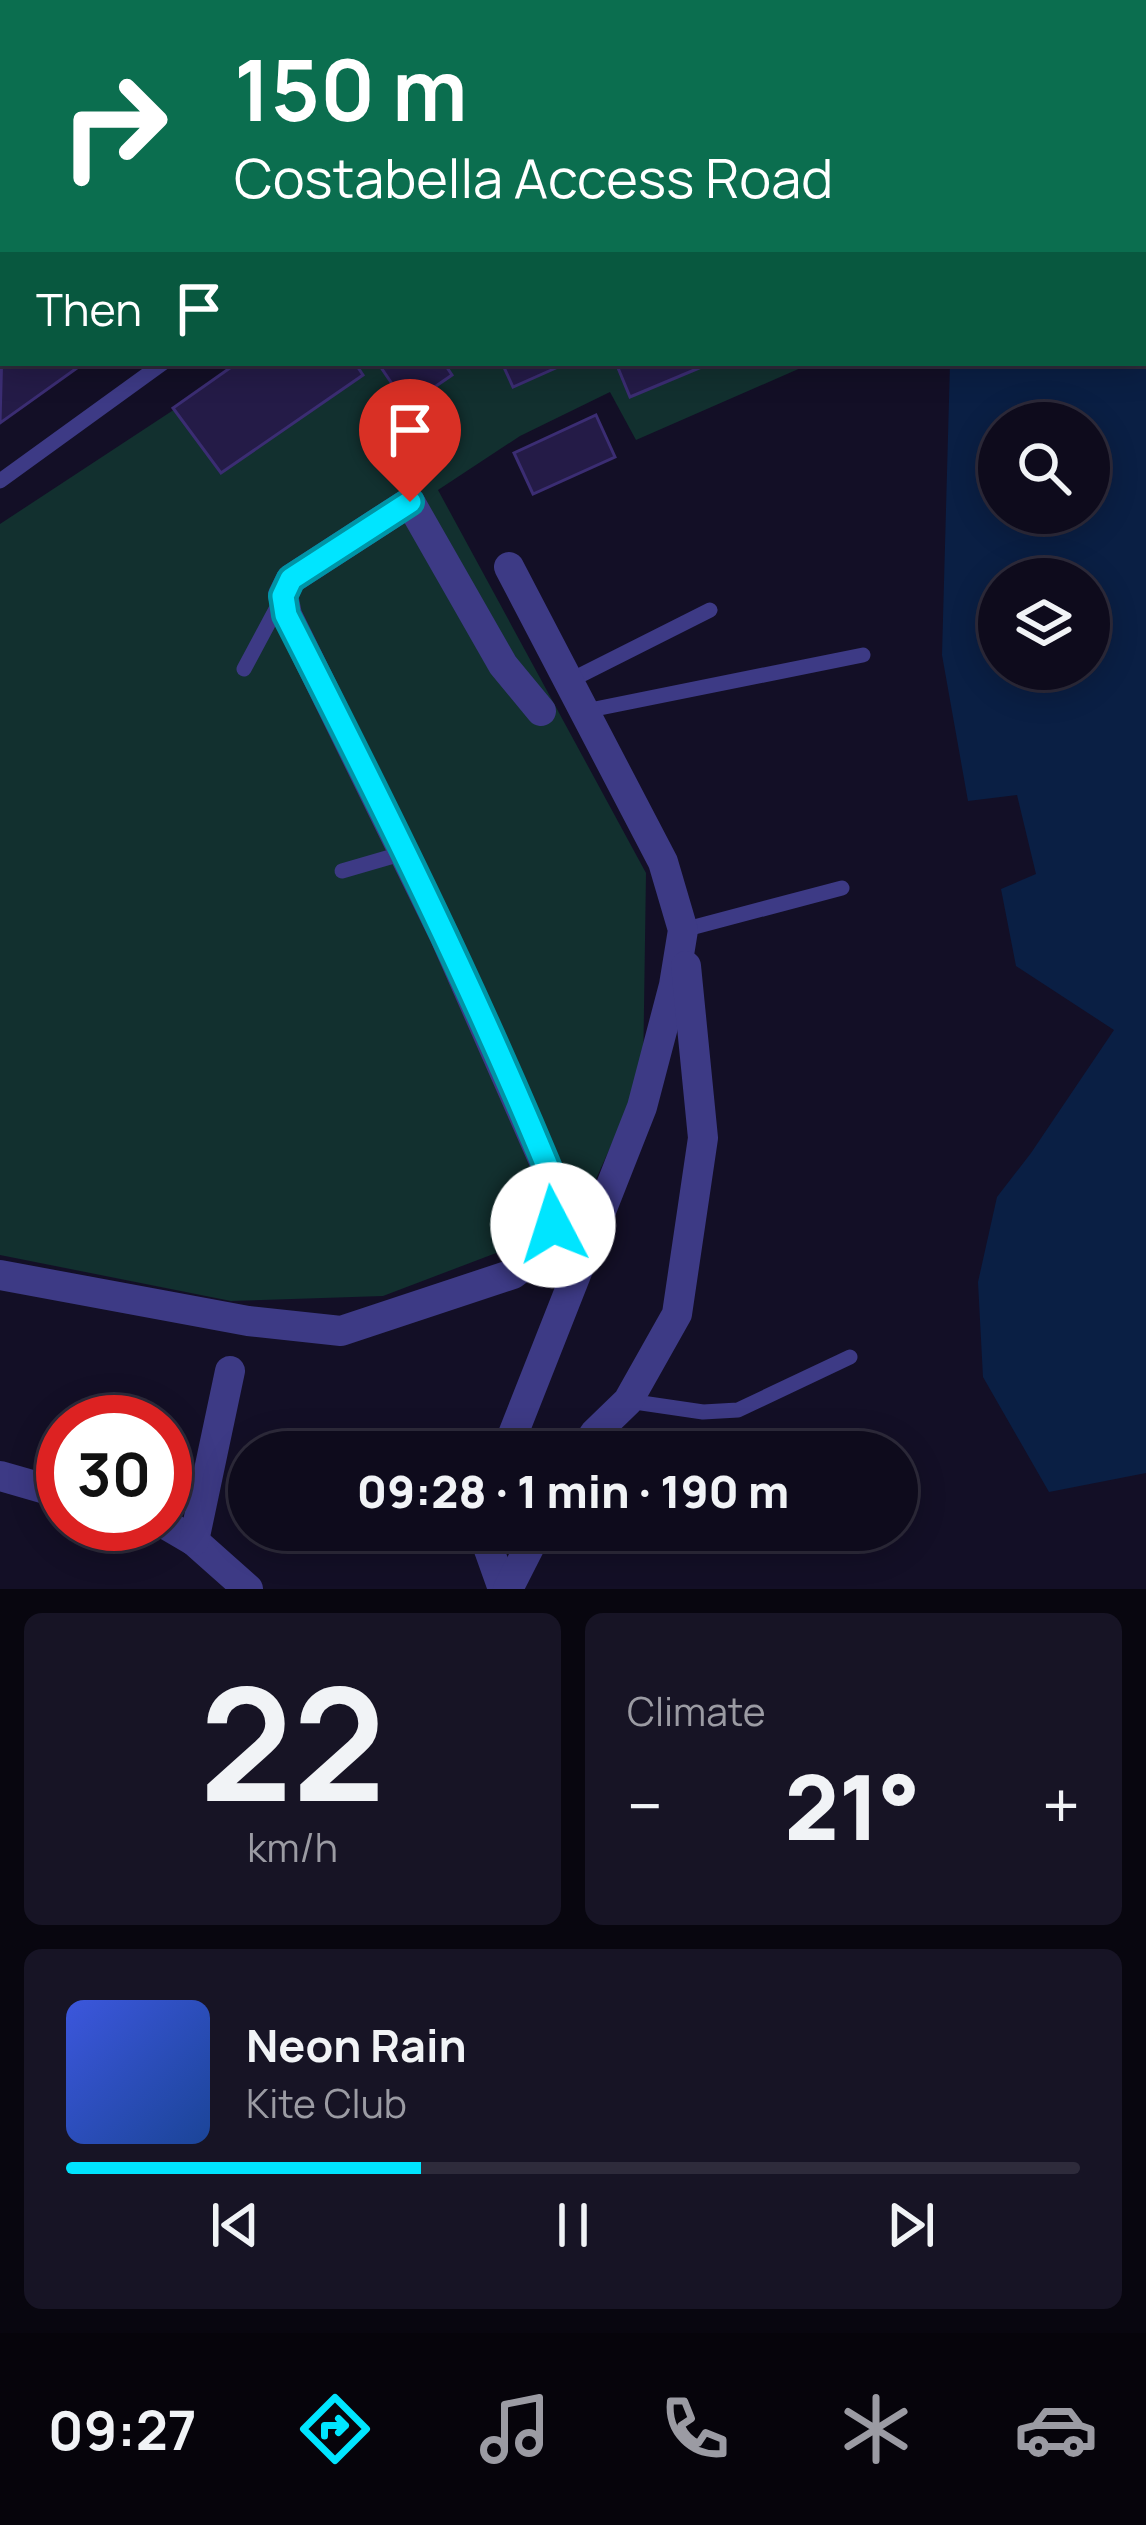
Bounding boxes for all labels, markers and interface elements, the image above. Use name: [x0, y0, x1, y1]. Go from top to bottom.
text: 150 m: [234, 31, 468, 146]
icon: right: [36, 48, 192, 204]
text: Costabella Access Road: [234, 140, 833, 214]
icon: arrive: [166, 276, 232, 342]
text: Then: [36, 278, 142, 340]
pin: [359, 379, 461, 502]
icon: arrive: [377, 397, 443, 463]
map controls: [978, 402, 1110, 690]
button: search: [978, 402, 1110, 534]
button: layers: [978, 558, 1110, 690]
position arrow: [490, 1162, 616, 1288]
speed limit sign: 30: [36, 1395, 192, 1551]
text: 09:28 · 1 min · 190 m: [357, 1460, 789, 1522]
text: 22: [200, 1635, 385, 1848]
text: Climate: [627, 1684, 766, 1738]
text: 21°: [784, 1744, 920, 1867]
text: −: [627, 1760, 663, 1850]
text: +: [1042, 1760, 1080, 1850]
text: km/h: [247, 1820, 338, 1874]
text: Neon Rain: [246, 2014, 467, 2076]
text: Kite Club: [246, 2076, 407, 2130]
icon: previous: [202, 2192, 268, 2258]
icon: pause: [540, 2192, 606, 2258]
icon: next: [878, 2192, 944, 2258]
icon: directions: [293, 2387, 377, 2471]
icon: music: [473, 2387, 557, 2471]
icon: phone: [653, 2387, 737, 2471]
icon: climate: [834, 2387, 918, 2471]
icon: car: [1014, 2387, 1098, 2471]
text: 09:27: [48, 2392, 197, 2466]

